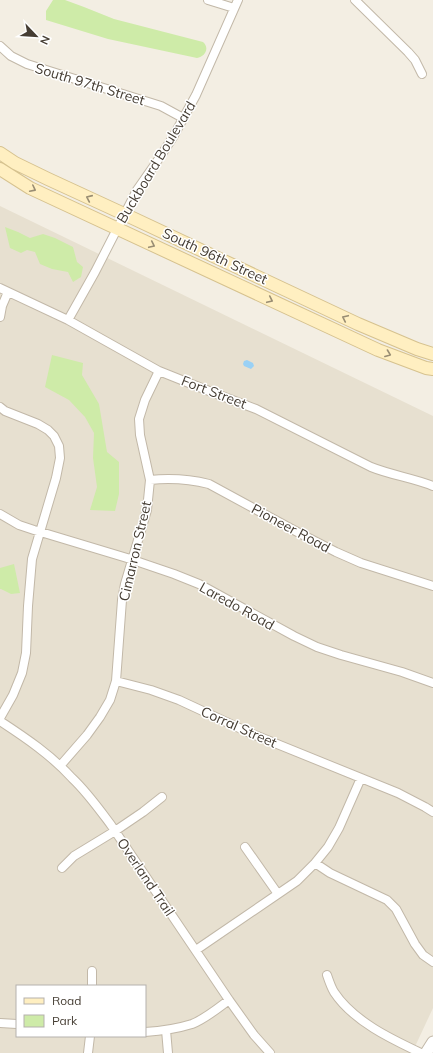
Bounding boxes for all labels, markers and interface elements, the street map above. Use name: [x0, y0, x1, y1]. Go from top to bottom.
north arrow: [16, 16, 56, 56]
text: N: [37, 34, 53, 47]
street label: South 97th Street: [33, 59, 147, 109]
street label: Buckboard Boulevard: [112, 98, 200, 226]
one-way arrow: [29, 184, 37, 192]
one-way arrow: [85, 195, 93, 203]
street label: South 96th Street: [160, 224, 270, 288]
one-way arrow: [148, 240, 156, 248]
one-way arrow: [266, 295, 274, 303]
one-way arrow: [342, 315, 350, 323]
one-way arrow: [385, 349, 392, 357]
street label: Fort Street: [179, 371, 249, 413]
street label: Cimarron Street: [115, 499, 155, 603]
street label: Pioneer Road: [248, 500, 334, 556]
street label: Laredo Road: [196, 578, 278, 634]
street label: Corral Street: [198, 702, 280, 752]
street label: Overland Trail: [113, 835, 179, 919]
legend: [16, 985, 146, 1037]
text: Road: [52, 993, 81, 1008]
text: Park: [52, 1013, 78, 1028]

